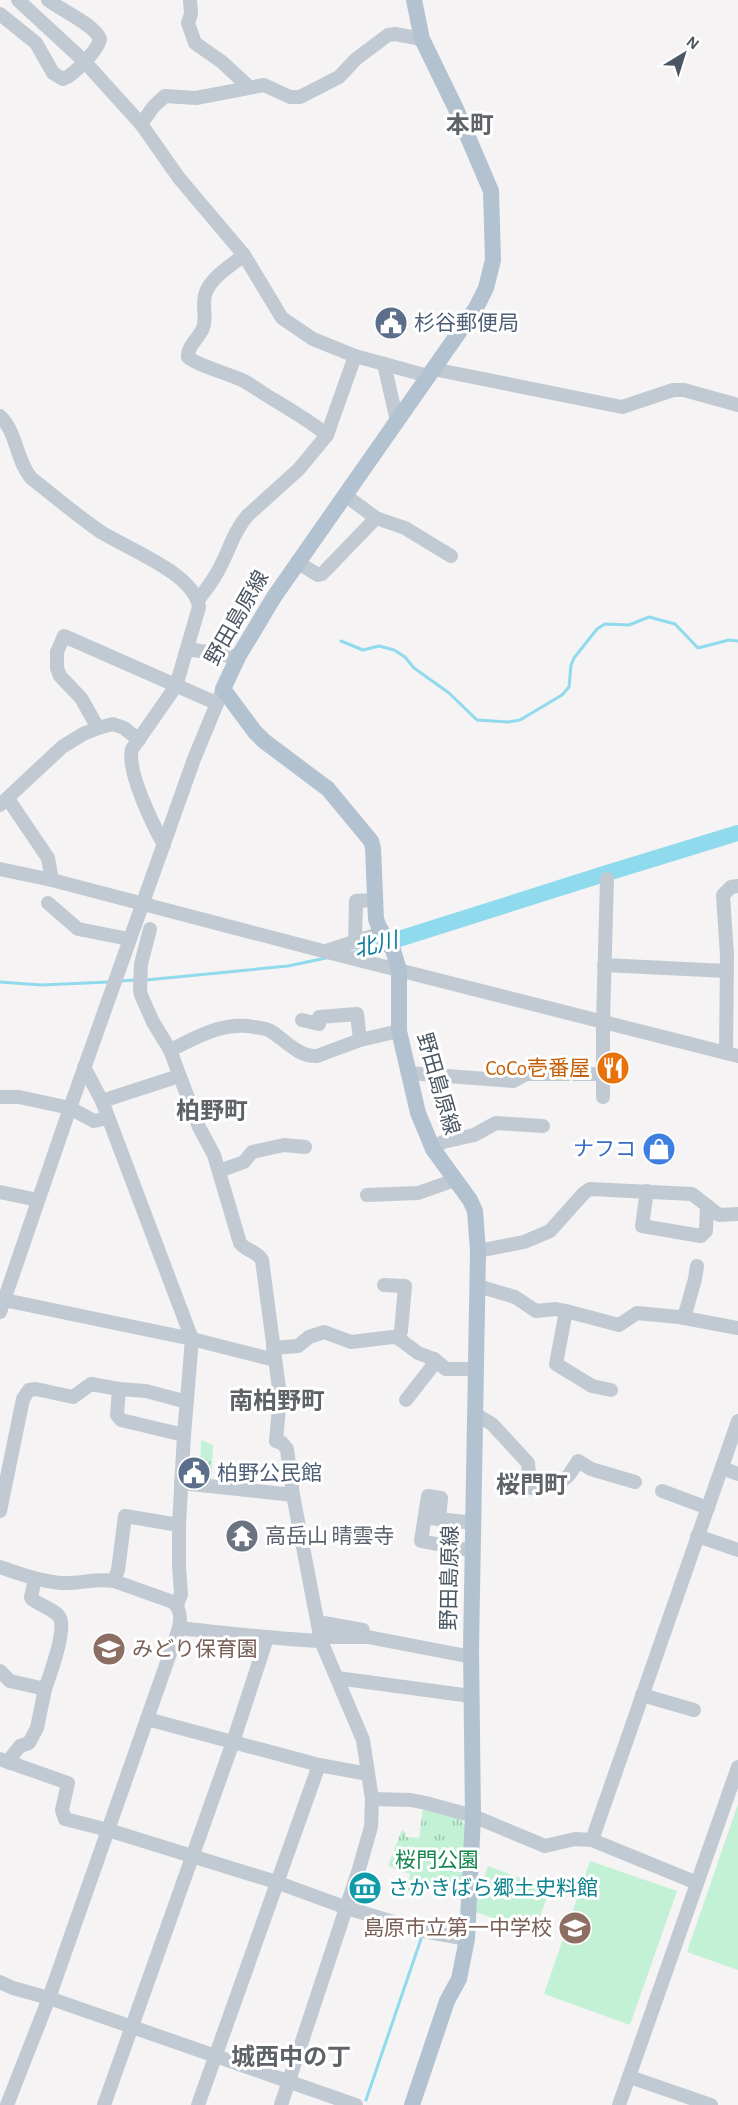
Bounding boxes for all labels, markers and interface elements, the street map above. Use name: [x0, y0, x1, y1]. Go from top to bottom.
north arrow: [654, 24, 714, 84]
text: N: [683, 33, 702, 53]
district label: 本町: [446, 112, 494, 138]
public building icon: 杉谷郵便局: [373, 305, 409, 341]
place label: 杉谷郵便局: [414, 312, 519, 334]
street label: 野田島原線: [201, 567, 272, 669]
water label: 北川: [352, 928, 402, 961]
street label: 野田島原線: [413, 1030, 464, 1137]
restaurant icon: CoCo壱番屋: [595, 1050, 631, 1086]
place label: CoCo壱番屋: [485, 1057, 590, 1079]
district label: 柏野町: [176, 1098, 248, 1124]
shop icon: ナフコ: [641, 1131, 677, 1167]
place label: ナフコ: [573, 1139, 636, 1160]
district label: 南柏野町: [229, 1388, 325, 1414]
public building icon: 柏野公民館: [176, 1455, 212, 1491]
place label: 柏野公民館: [217, 1462, 322, 1484]
district label: 桜門町: [496, 1472, 568, 1498]
temple icon: 高岳山 晴雲寺: [224, 1518, 260, 1554]
place label: 高岳山 晴雲寺: [265, 1525, 394, 1547]
street label: 野田島原線: [438, 1525, 461, 1631]
school or university icon: みどり保育園: [91, 1631, 127, 1667]
place label: みどり保育園: [132, 1638, 258, 1660]
park label: 桜門公園: [395, 1849, 479, 1871]
museum icon: さかきばら郷土史料館: [347, 1870, 383, 1906]
place label: さかきばら郷土史料館: [388, 1877, 598, 1899]
school or university icon: 島原市立第一中学校: [557, 1910, 593, 1946]
place label: 島原市立第一中学校: [363, 1917, 552, 1939]
district label: 城西中の丁: [231, 2044, 351, 2070]

